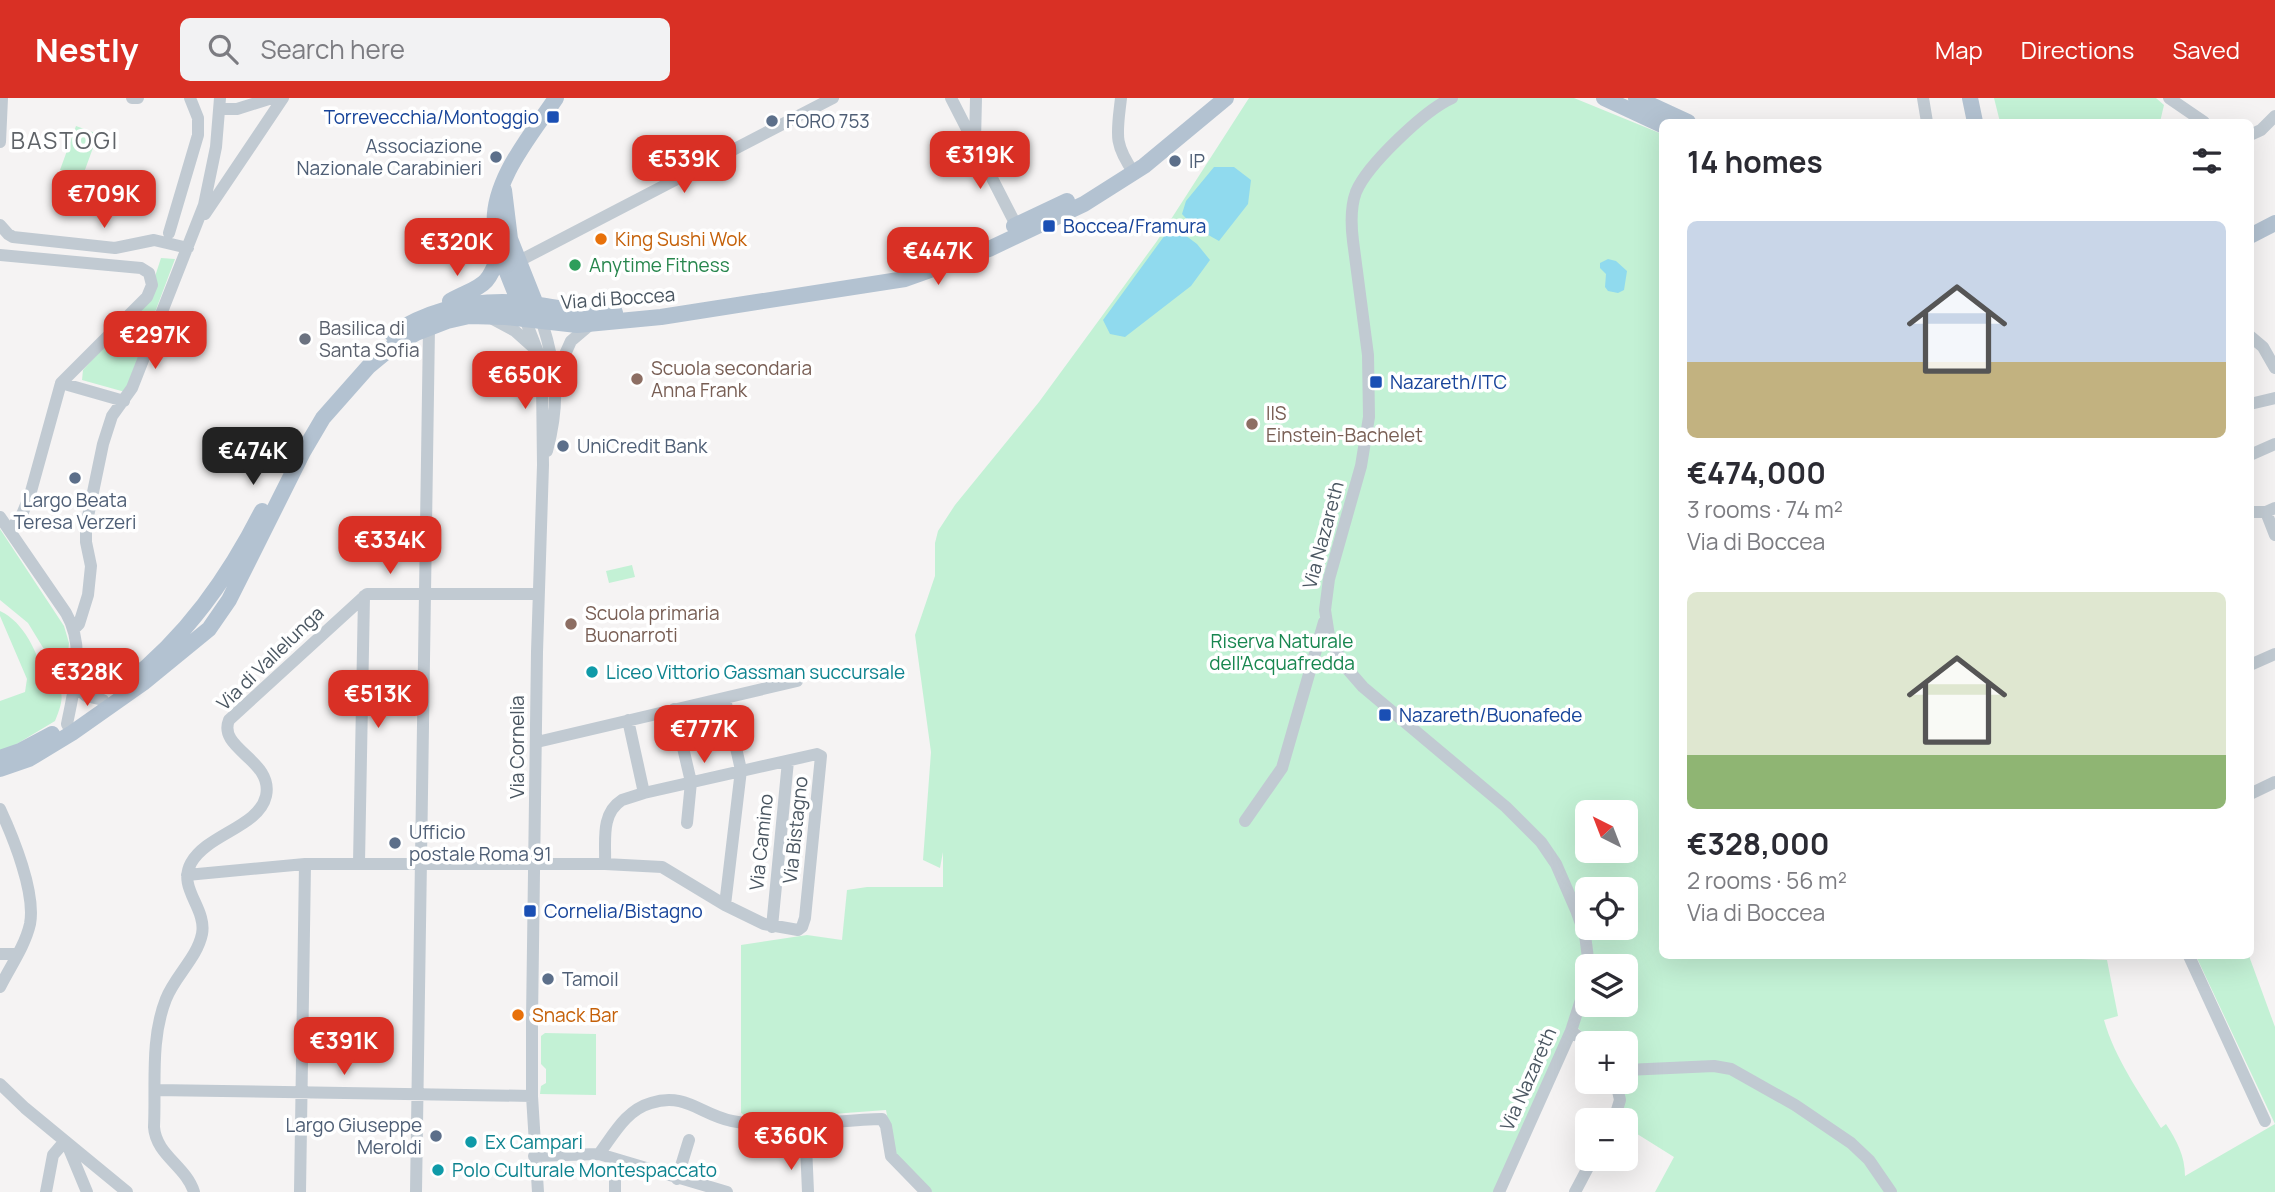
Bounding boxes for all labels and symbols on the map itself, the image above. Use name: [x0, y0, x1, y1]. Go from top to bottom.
place label: Torrevecchia/Montoggio: [324, 104, 539, 130]
place label: FORO 753: [786, 108, 870, 134]
marker: Torrevecchia/Montoggio: [545, 109, 561, 125]
marker: FORO 753: [764, 113, 780, 129]
district label: BASTOGI: [11, 124, 119, 156]
pin: €319K: [931, 132, 1029, 191]
place label: Associazione Nazionale Carabinieri: [297, 133, 482, 181]
pin: €539K: [635, 136, 733, 195]
place label: IP: [1189, 148, 1205, 174]
marker: Associazione Nazionale Carabinieri: [488, 149, 504, 165]
marker: IP: [1167, 153, 1183, 169]
pin: €709K: [55, 170, 153, 230]
place label: Boccea/Framura: [1063, 213, 1206, 239]
pin: €320K: [408, 218, 506, 278]
marker: Boccea/Framura: [1041, 218, 1057, 234]
place label: King Sushi Wok: [615, 226, 747, 252]
pin: €447K: [889, 228, 987, 287]
marker: King Sushi Wok: [593, 231, 609, 247]
place label: Anytime Fitness: [589, 252, 730, 278]
marker: Anytime Fitness: [567, 257, 583, 273]
street label: Via di Boccea: [560, 281, 676, 315]
pin: €297K: [106, 312, 204, 371]
place label: Basilica di Santa Sofia: [319, 315, 419, 363]
marker: Basilica di Santa Sofia: [297, 331, 313, 347]
pin: €650K: [476, 352, 574, 411]
place label: Scuola secondaria Anna Frank: [651, 355, 812, 403]
place label: Nazareth/ITC: [1390, 369, 1507, 395]
marker: Scuola secondaria Anna Frank: [629, 371, 645, 387]
marker: Nazareth/ITC: [1368, 374, 1384, 390]
place label: IIS Einstein-Bachelet: [1266, 400, 1423, 448]
marker: IIS Einstein-Bachelet: [1244, 416, 1260, 432]
pin: €474K: [204, 428, 302, 487]
place label: UniCredit Bank: [577, 433, 708, 459]
marker: UniCredit Bank: [555, 438, 571, 454]
marker: Largo Beata Teresa Verzeri: [67, 470, 83, 486]
street label: Via Nazareth: [1296, 478, 1350, 592]
place label: Largo Beata Teresa Verzeri: [14, 487, 137, 535]
pin: €334K: [341, 517, 439, 576]
street label: Via di Vallelunga: [211, 600, 329, 716]
place label: Scuola primaria Buonarroti: [585, 600, 720, 648]
marker: Scuola primaria Buonarroti: [563, 616, 579, 632]
park label: Riserva Naturale dell'Acquafredda: [1209, 628, 1355, 676]
pin: €328K: [38, 648, 136, 708]
place label: Liceo Vittorio Gassman succursale: [606, 659, 905, 685]
marker: Liceo Vittorio Gassman succursale: [584, 664, 600, 680]
pin: €513K: [329, 670, 427, 730]
street label: Via Cornelia: [504, 695, 530, 799]
place label: Nazareth/Buonafede: [1399, 702, 1582, 728]
pin: €777K: [655, 706, 753, 765]
marker: Nazareth/Buonafede: [1377, 707, 1393, 723]
street label: Via Bistagno: [776, 775, 814, 885]
street label: Via Camino: [743, 792, 779, 892]
north arrow: [1575, 800, 1638, 863]
place label: Ufficio postale Roma 91: [409, 819, 552, 867]
marker: Ufficio postale Roma 91: [387, 835, 403, 851]
place label: Cornelia/Bistagno: [544, 898, 703, 924]
marker: Cornelia/Bistagno: [522, 903, 538, 919]
place label: Tamoil: [562, 966, 619, 992]
marker: Tamoil: [540, 971, 556, 987]
place label: Snack Bar: [532, 1002, 618, 1028]
marker: Snack Bar: [510, 1007, 526, 1023]
pin: €391K: [295, 1018, 393, 1077]
street label: Via Nazareth: [1494, 1023, 1562, 1135]
place label: Largo Giuseppe Meroldi: [285, 1112, 422, 1160]
pin: €360K: [742, 1112, 840, 1172]
marker: Largo Giuseppe Meroldi: [428, 1128, 444, 1144]
place label: Ex Campari: [485, 1129, 583, 1155]
marker: Ex Campari: [463, 1134, 479, 1150]
place label: Polo Culturale Montespaccato: [452, 1157, 717, 1183]
marker: Polo Culturale Montespaccato: [430, 1162, 446, 1178]

